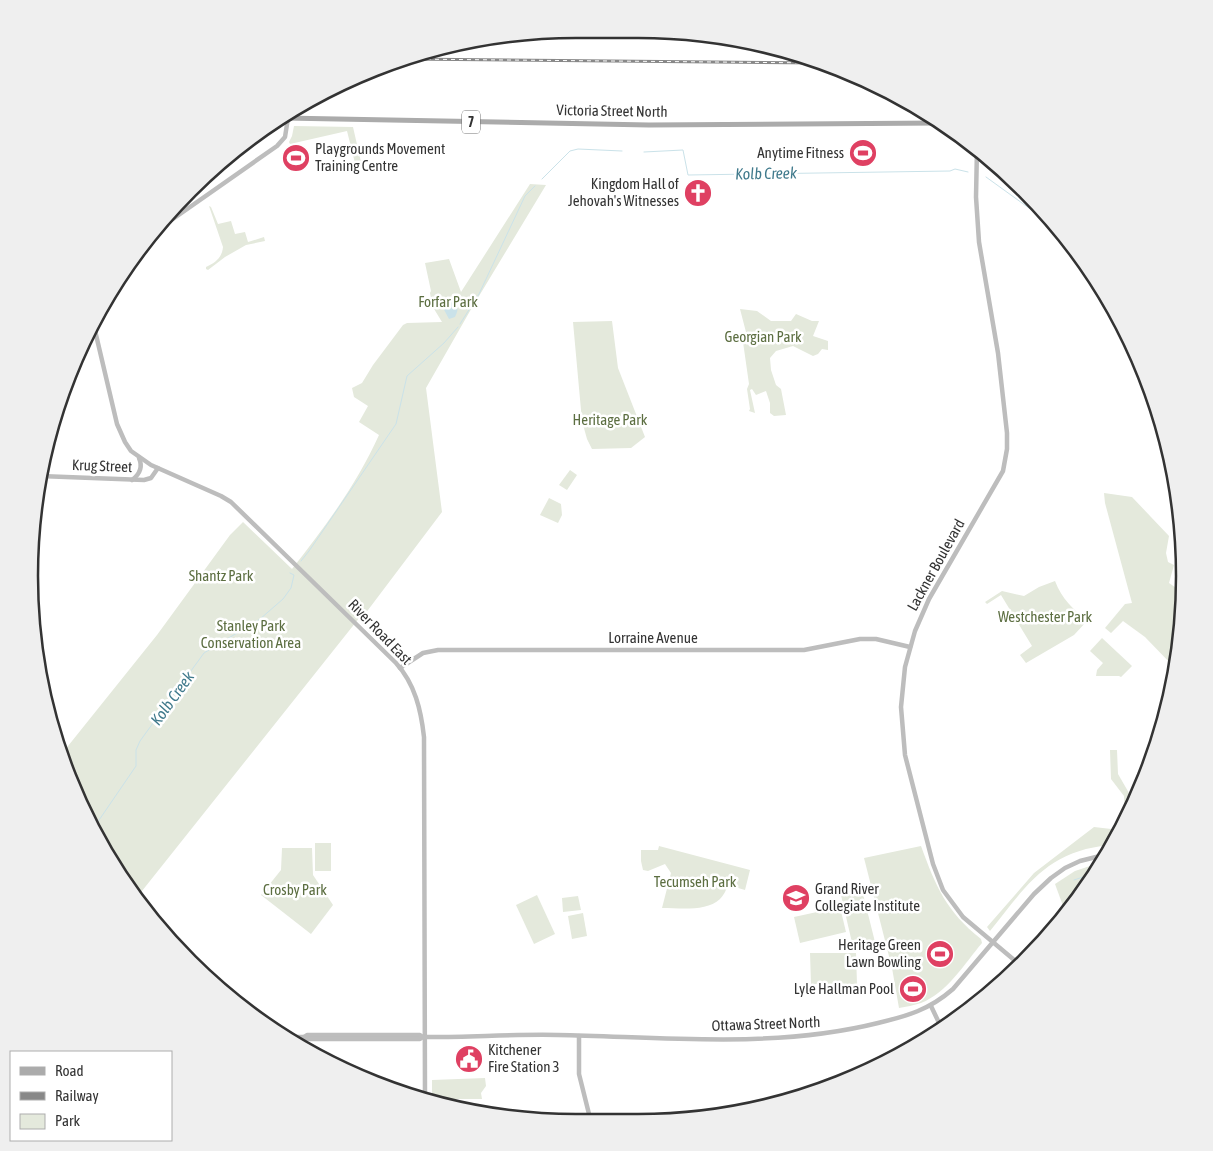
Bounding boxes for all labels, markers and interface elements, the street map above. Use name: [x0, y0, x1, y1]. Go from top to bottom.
street label: Victoria Street North: [556, 101, 668, 120]
road number: 7: [462, 110, 480, 134]
sports icon: Anytime Fitness: [848, 138, 878, 168]
place label: Playgrounds Movement Training Centre: [315, 140, 445, 174]
sports icon: Playgrounds Movement Training Centre: [281, 143, 311, 173]
place label: Anytime Fitness: [757, 144, 844, 161]
water label: Kolb Creek: [735, 163, 798, 183]
place label: Kingdom Hall of Jehovah's Witnesses: [568, 175, 679, 209]
church icon: Kingdom Hall of Jehovah's Witnesses: [683, 178, 713, 208]
park label: Forfar Park: [418, 293, 478, 310]
park label: Georgian Park: [725, 328, 802, 345]
park label: Heritage Park: [573, 411, 648, 428]
street label: Krug Street: [72, 456, 133, 475]
street label: Lackner Boulevard: [903, 516, 968, 613]
park label: Shantz Park: [189, 567, 254, 584]
street label: River Road East: [345, 596, 416, 668]
park label: Westchester Park: [998, 608, 1092, 625]
park label: Stanley Park Conservation Area: [201, 617, 301, 651]
street label: Lorraine Avenue: [608, 629, 698, 646]
water label: Kolb Creek: [147, 667, 198, 728]
park label: Tecumseh Park: [654, 873, 737, 890]
place label: Grand River Collegiate Institute: [815, 880, 920, 914]
park label: Crosby Park: [263, 881, 327, 898]
school or university icon: Grand River Collegiate Institute: [781, 883, 811, 913]
place label: Heritage Green Lawn Bowling: [838, 936, 922, 970]
sports icon: Heritage Green Lawn Bowling: [925, 939, 955, 969]
sports icon: Lyle Hallman Pool: [898, 974, 928, 1004]
place label: Lyle Hallman Pool: [794, 980, 894, 997]
street label: Ottawa Street North: [711, 1013, 821, 1034]
place label: Kitchener Fire Station 3: [488, 1041, 560, 1075]
public building icon: Kitchener Fire Station 3: [454, 1044, 484, 1074]
legend: [10, 1051, 172, 1141]
text: Road: [55, 1062, 84, 1079]
text: Railway: [55, 1087, 99, 1104]
text: Park: [55, 1112, 80, 1129]

